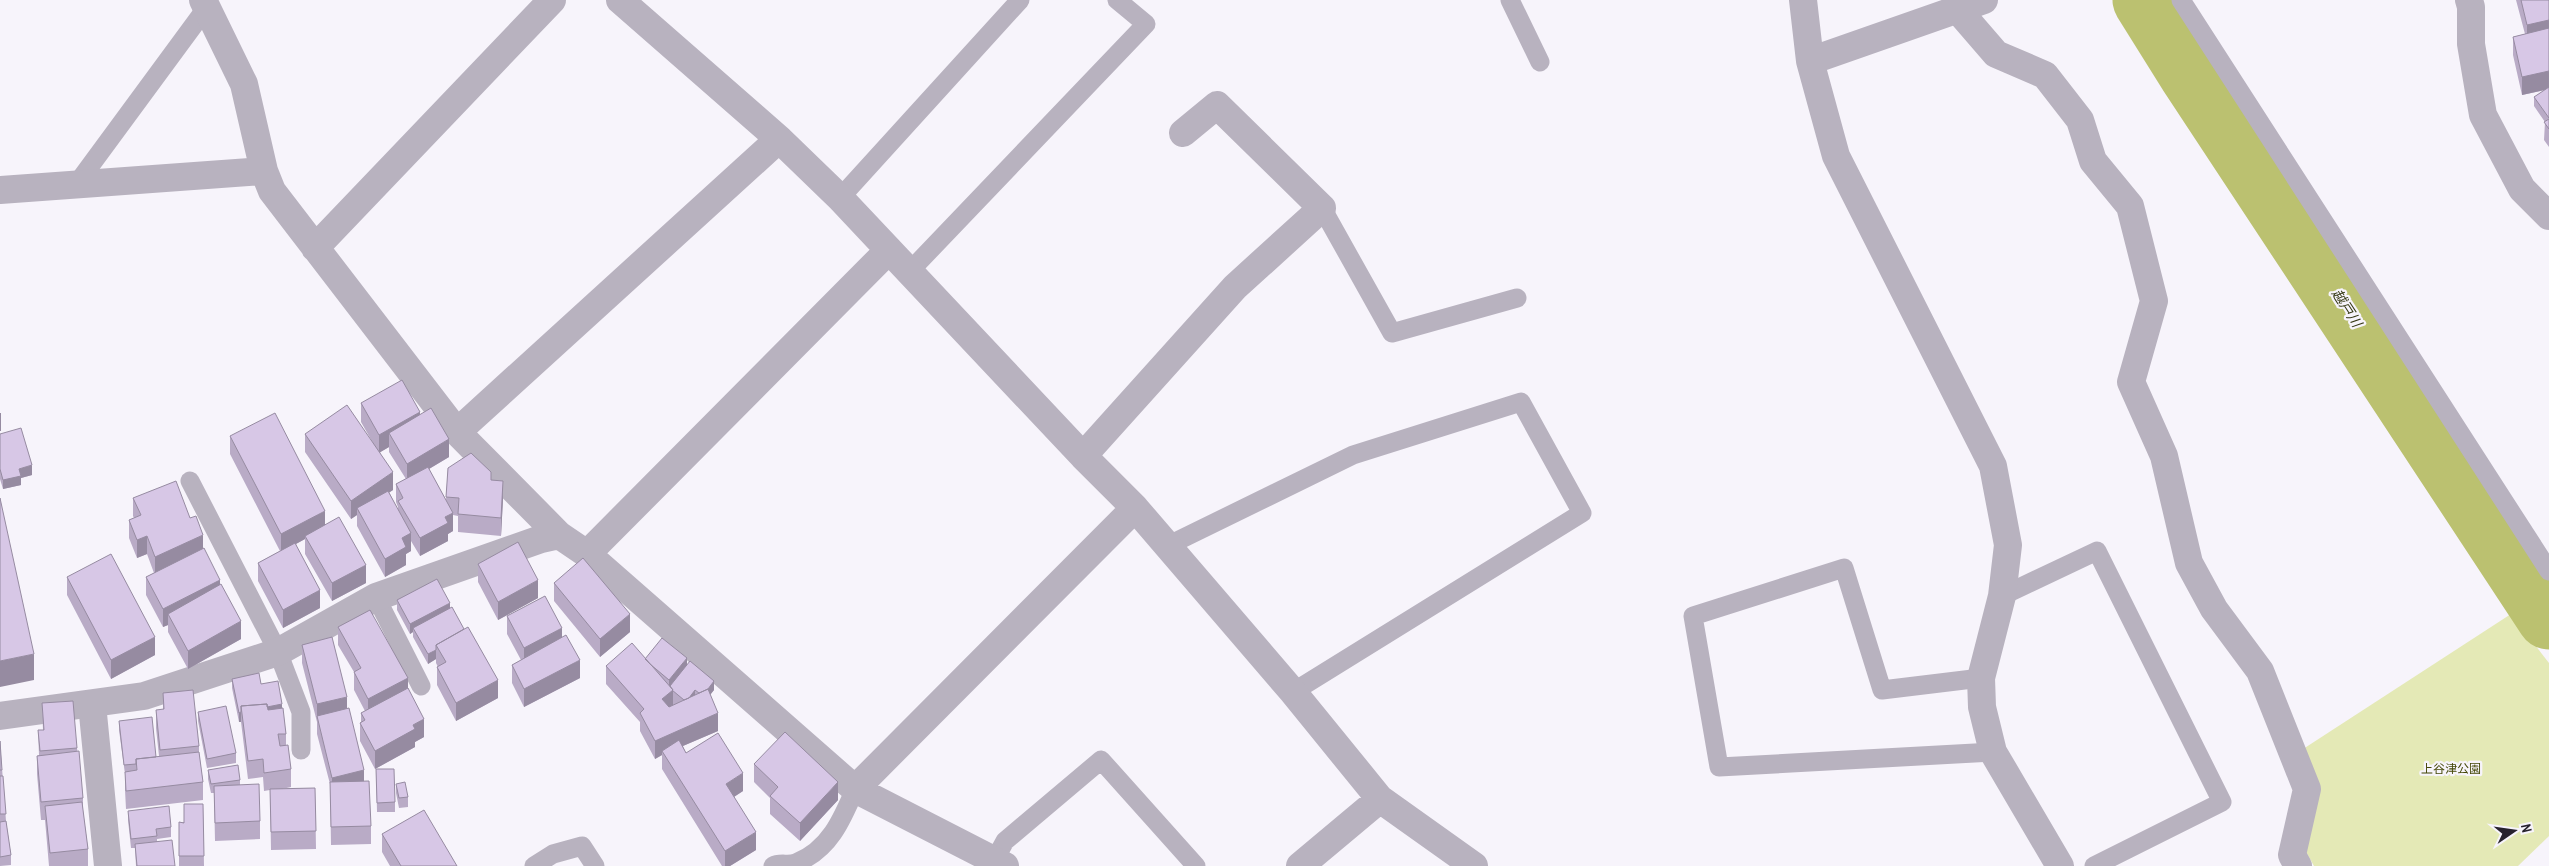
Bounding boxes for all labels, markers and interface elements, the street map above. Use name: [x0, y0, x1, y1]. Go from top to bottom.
water label: 越戸川: [2328, 285, 2367, 332]
park label: 上谷津公園: [2421, 761, 2481, 777]
north arrow: [2489, 806, 2539, 856]
text: N: [2517, 822, 2536, 834]

